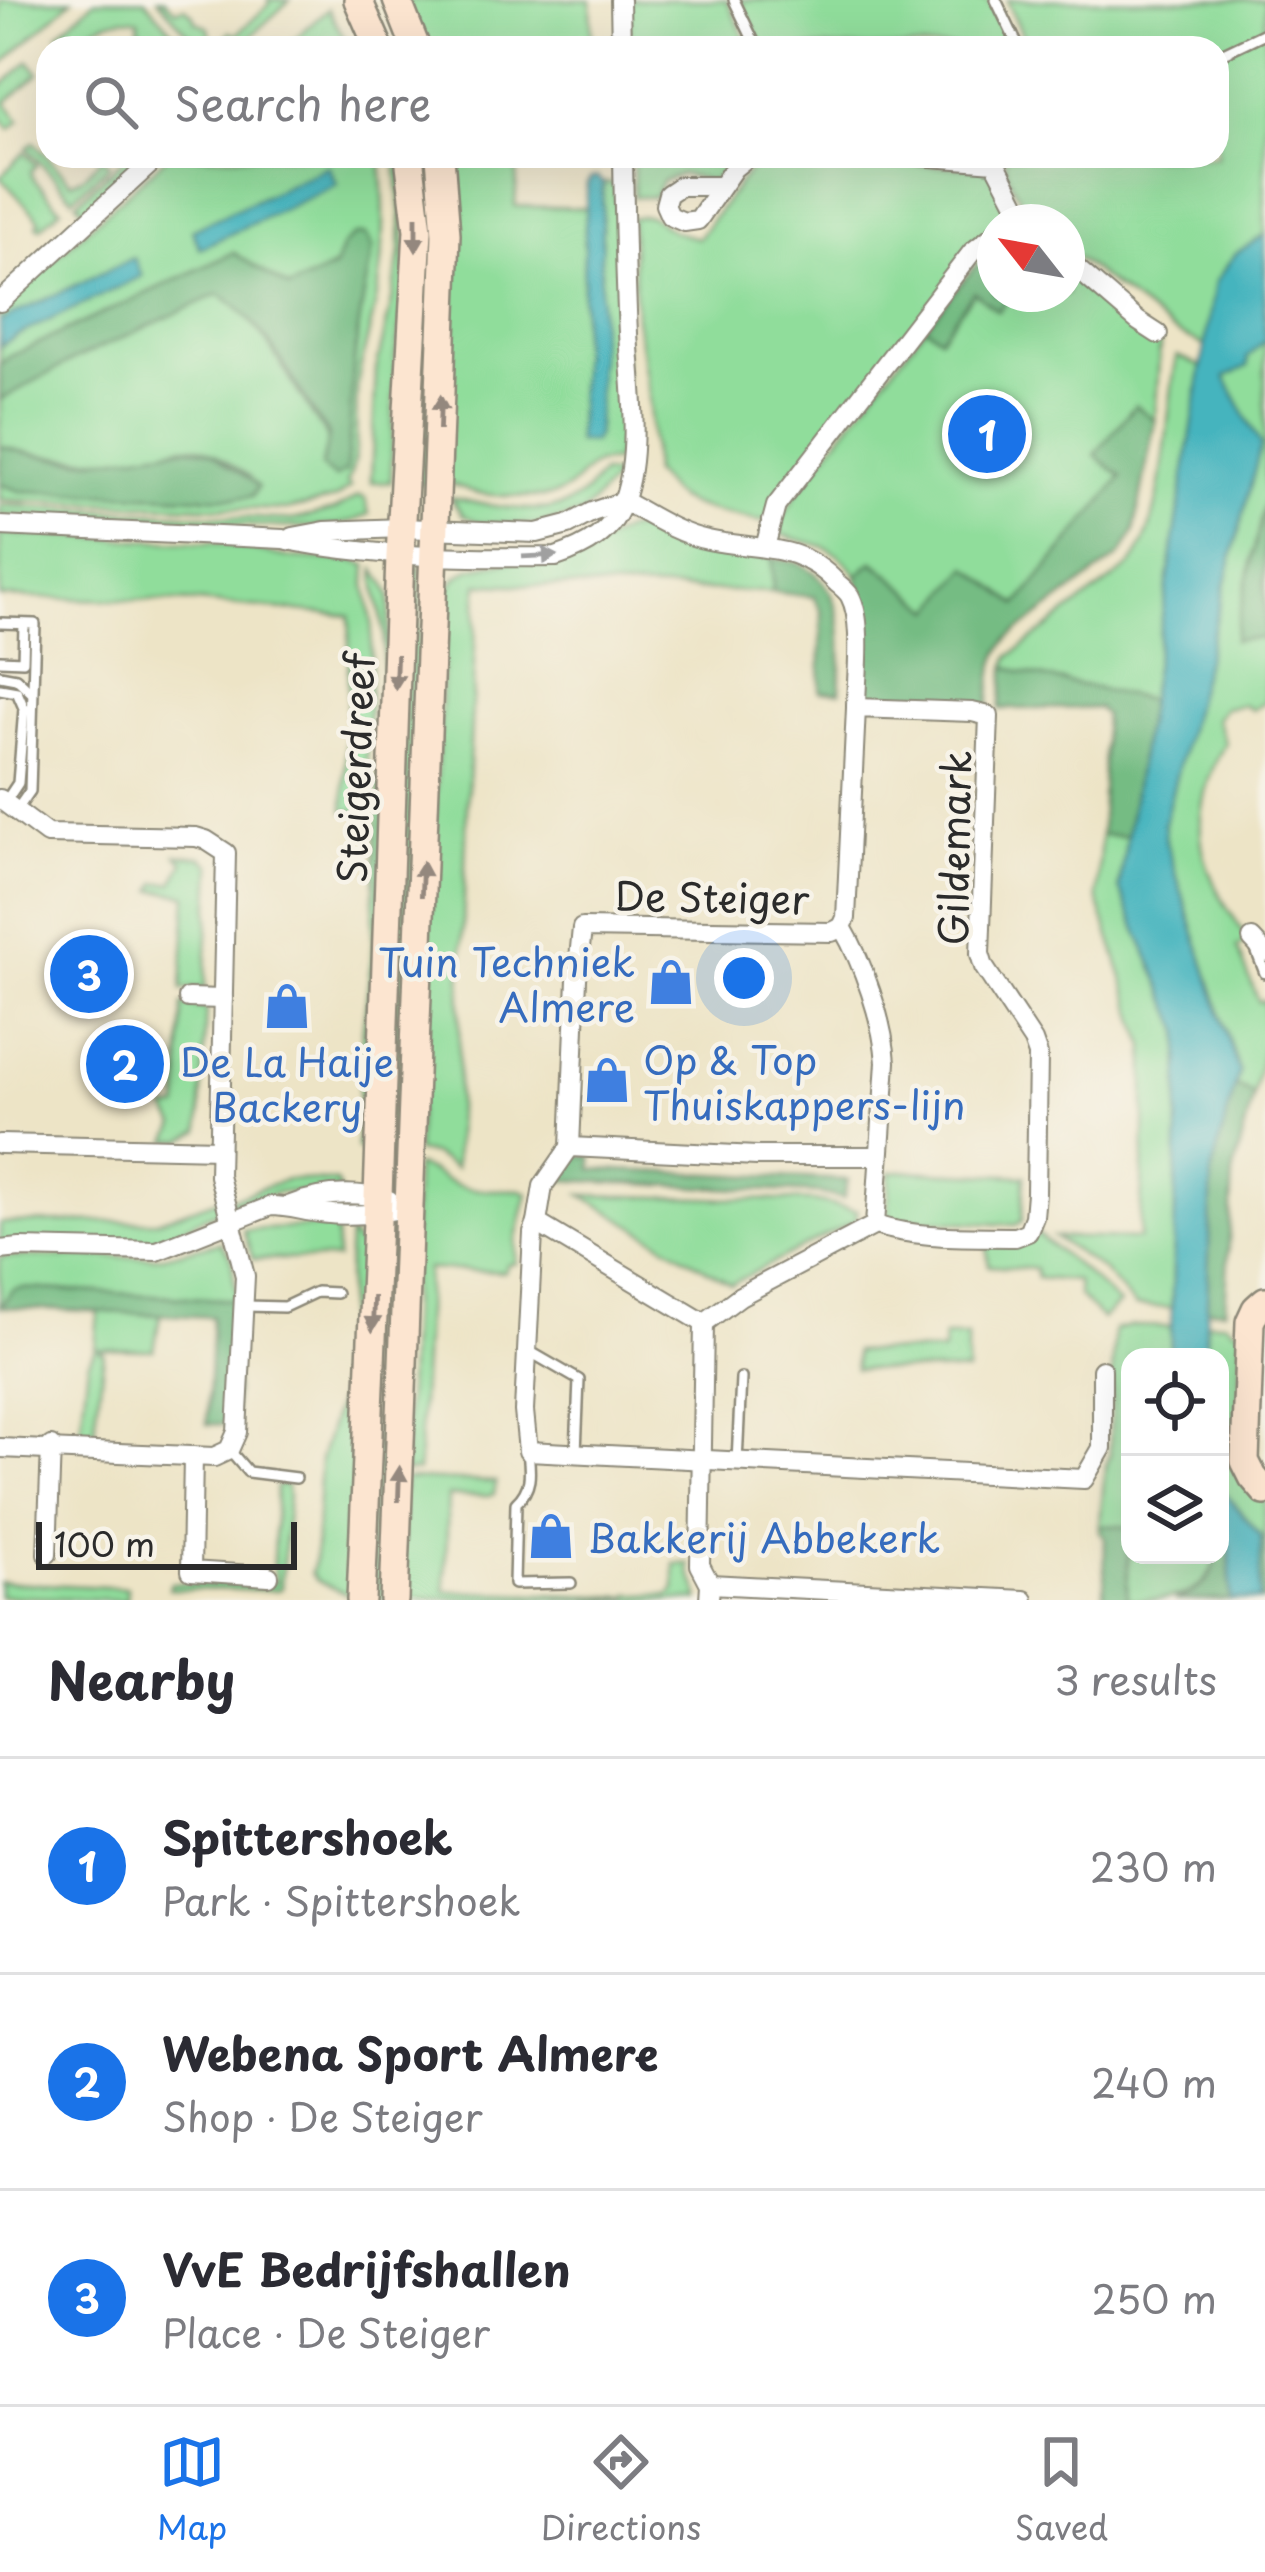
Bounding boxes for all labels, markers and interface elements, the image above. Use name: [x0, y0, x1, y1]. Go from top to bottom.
search box: [36, 36, 1229, 168]
text: Search here: [174, 68, 431, 136]
icon: search: [78, 69, 144, 135]
north arrow: [977, 204, 1085, 312]
one-way arrow: [406, 216, 426, 254]
pin: 1: [948, 389, 1026, 479]
one-way arrow: [431, 393, 450, 431]
one-way arrow: [522, 547, 560, 566]
street label: Steigerdreef: [320, 649, 388, 884]
one-way arrow: [386, 654, 405, 692]
street label: Gildemark: [922, 750, 984, 946]
one-way arrow: [413, 859, 432, 897]
street label: De Steiger: [614, 865, 811, 927]
pin: 3: [50, 929, 128, 1019]
place label: Tuin Techniek Almere: [378, 931, 635, 1035]
your location: [714, 948, 774, 1008]
shop icon: Tuin Techniek Almere: [646, 957, 696, 1007]
shop icon: De La Haije Backery: [262, 981, 312, 1031]
pin: 2: [86, 1019, 164, 1109]
place label: Op & Top Thuiskappers-lijn: [643, 1029, 965, 1133]
place label: De La Haije Backery: [180, 1031, 394, 1135]
shop icon: Op & Top Thuiskappers-lijn: [582, 1055, 632, 1105]
one-way arrow: [363, 1296, 382, 1334]
map controls: [1121, 1348, 1229, 1564]
button: locate: [1121, 1348, 1229, 1456]
button: layers: [1121, 1456, 1229, 1564]
one-way arrow: [389, 1464, 408, 1502]
place label: Bakkerij Abbekerk: [587, 1507, 940, 1566]
shop icon: Bakkerij Abbekerk: [526, 1511, 576, 1561]
scale bar: [36, 1516, 297, 1569]
text: 100 m: [54, 1518, 155, 1568]
text: Nearby: [48, 1640, 235, 1717]
text: 3 results: [1054, 1649, 1217, 1708]
text: Spittershoek: [162, 1802, 453, 1870]
text: 1: [78, 1836, 96, 1895]
text: 230 m: [1090, 1836, 1217, 1895]
text: Park · Spittershoek: [162, 1870, 521, 1929]
text: Webena Sport Almere: [162, 2018, 659, 2086]
text: 2: [73, 2052, 101, 2111]
text: 240 m: [1091, 2052, 1217, 2111]
text: Shop · De Steiger: [162, 2086, 483, 2145]
text: VvE Bedrijfshallen: [162, 2234, 571, 2302]
text: 3: [74, 2268, 100, 2327]
text: 250 m: [1092, 2268, 1217, 2327]
text: Place · De Steiger: [162, 2302, 490, 2361]
tab: Map: [157, 2429, 227, 2551]
tab: Directions: [541, 2429, 701, 2551]
tab: Saved: [1015, 2429, 1108, 2551]

